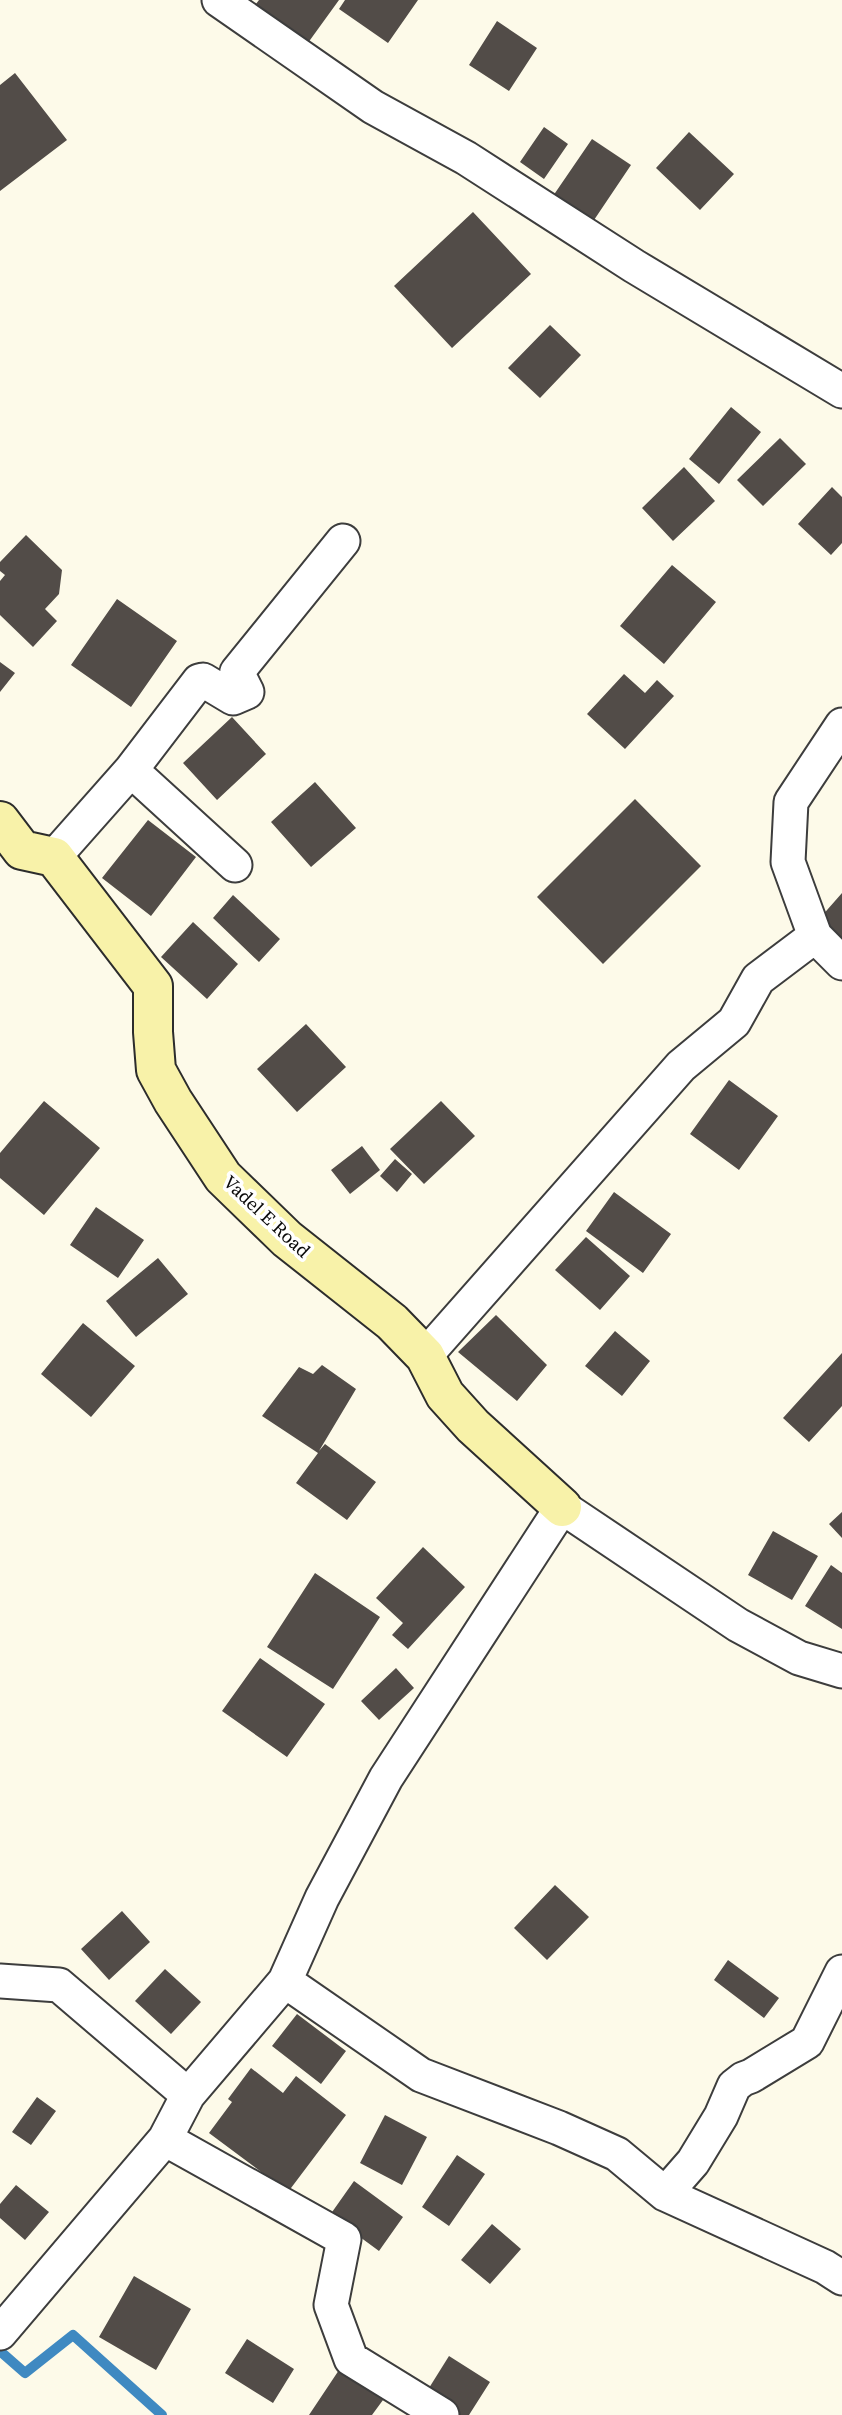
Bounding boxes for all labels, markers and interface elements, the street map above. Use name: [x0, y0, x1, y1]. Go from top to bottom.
street label: Vadel E Road: [218, 1169, 316, 1263]

